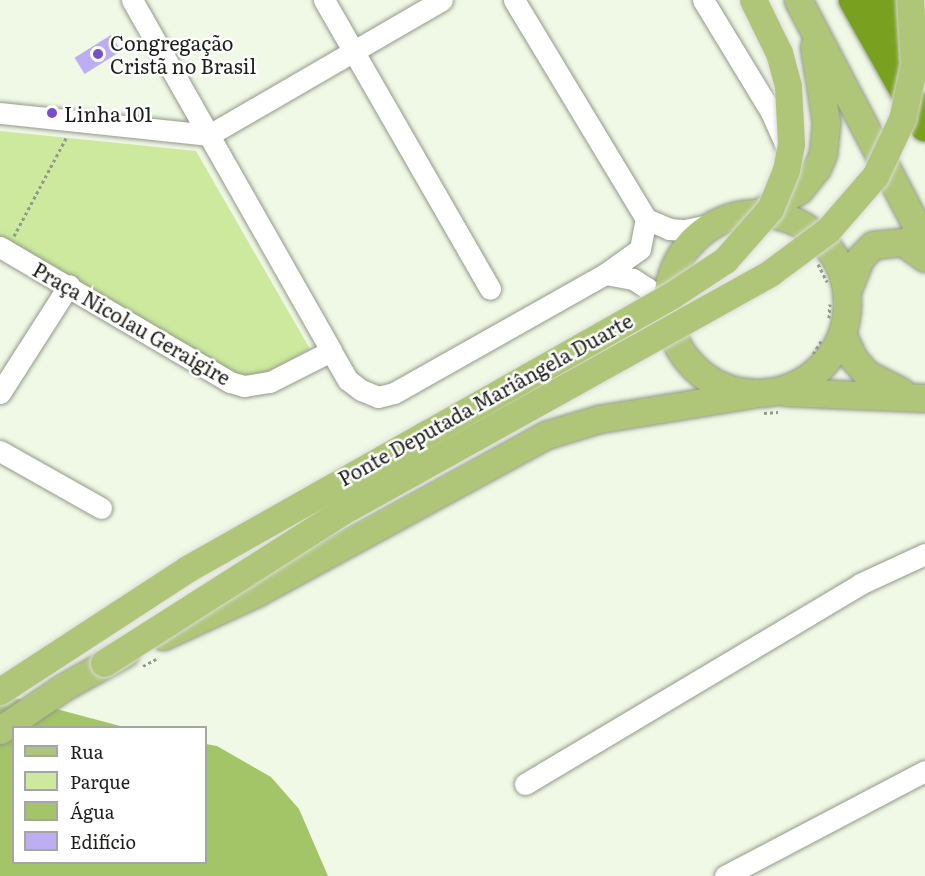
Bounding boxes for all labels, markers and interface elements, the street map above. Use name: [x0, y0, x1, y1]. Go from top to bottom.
place label: Congregação Cristã no Brasil: [110, 30, 256, 77]
marker: Congregação Cristã no Brasil: [91, 47, 105, 61]
place label: Linha 101: [64, 101, 152, 125]
marker: Linha 101: [45, 106, 59, 120]
street label: Praça Nicolau Geraigire: [29, 257, 235, 389]
street label: Ponte Deputada Mariângela Duarte: [334, 308, 636, 490]
legend: [12, 726, 207, 864]
text: Rua: [70, 738, 103, 765]
text: Parque: [70, 768, 130, 795]
text: Água: [70, 798, 114, 825]
text: Edifício: [70, 828, 136, 855]

